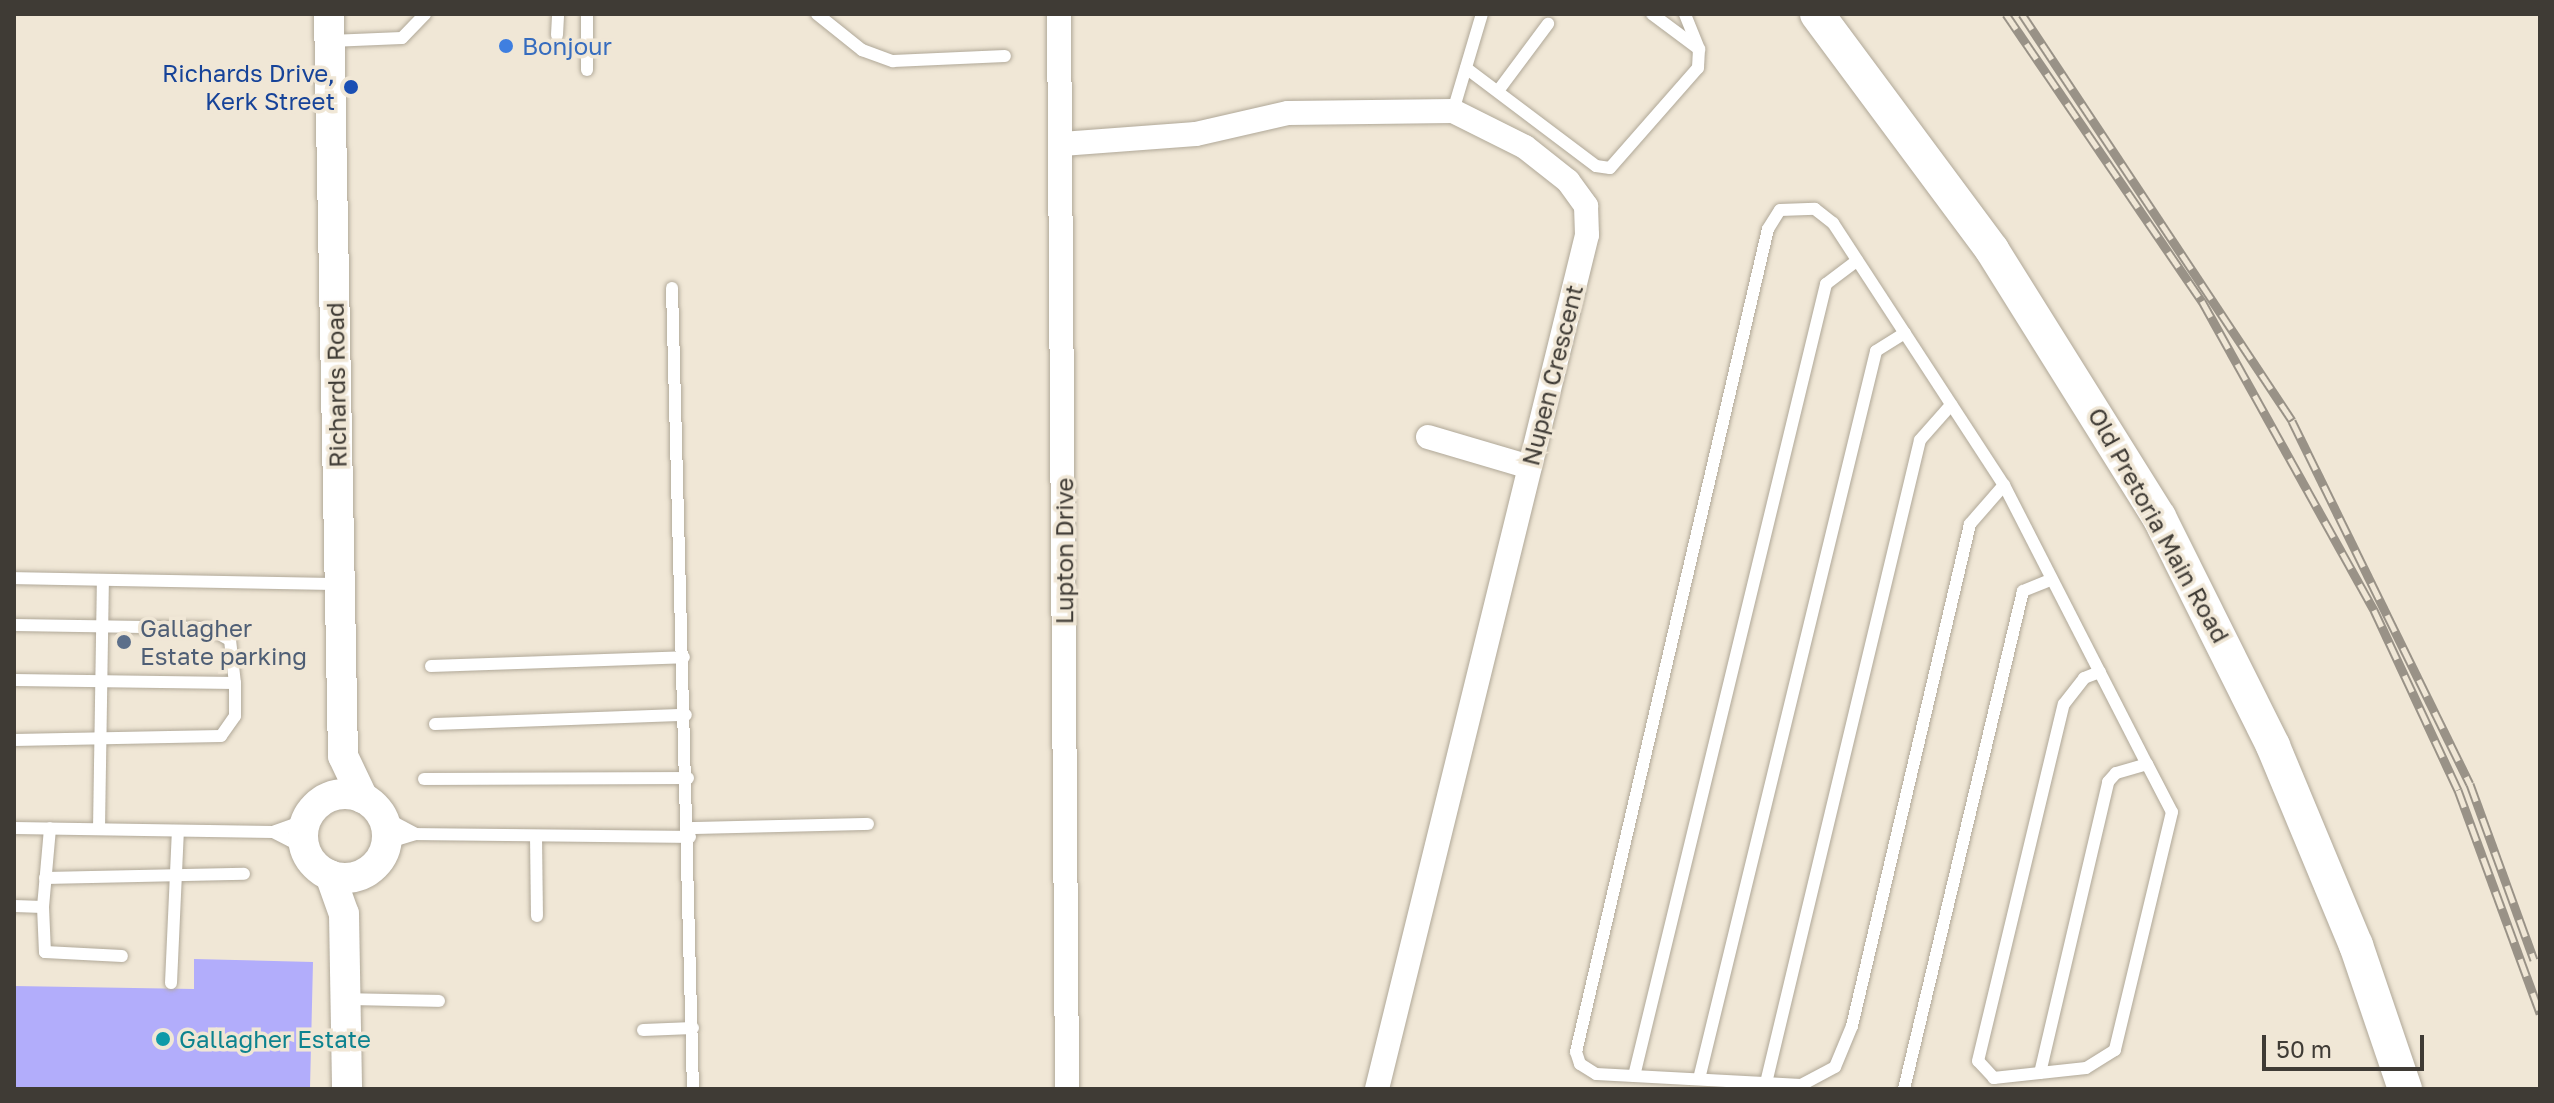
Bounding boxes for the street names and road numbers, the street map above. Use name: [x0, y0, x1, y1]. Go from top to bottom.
street label: Nupen Crescent: [1516, 282, 1588, 468]
street label: Richards Road: [320, 302, 352, 468]
street label: Old Pretoria Main Road: [2082, 402, 2236, 648]
street label: Lupton Drive: [1050, 478, 1078, 624]

